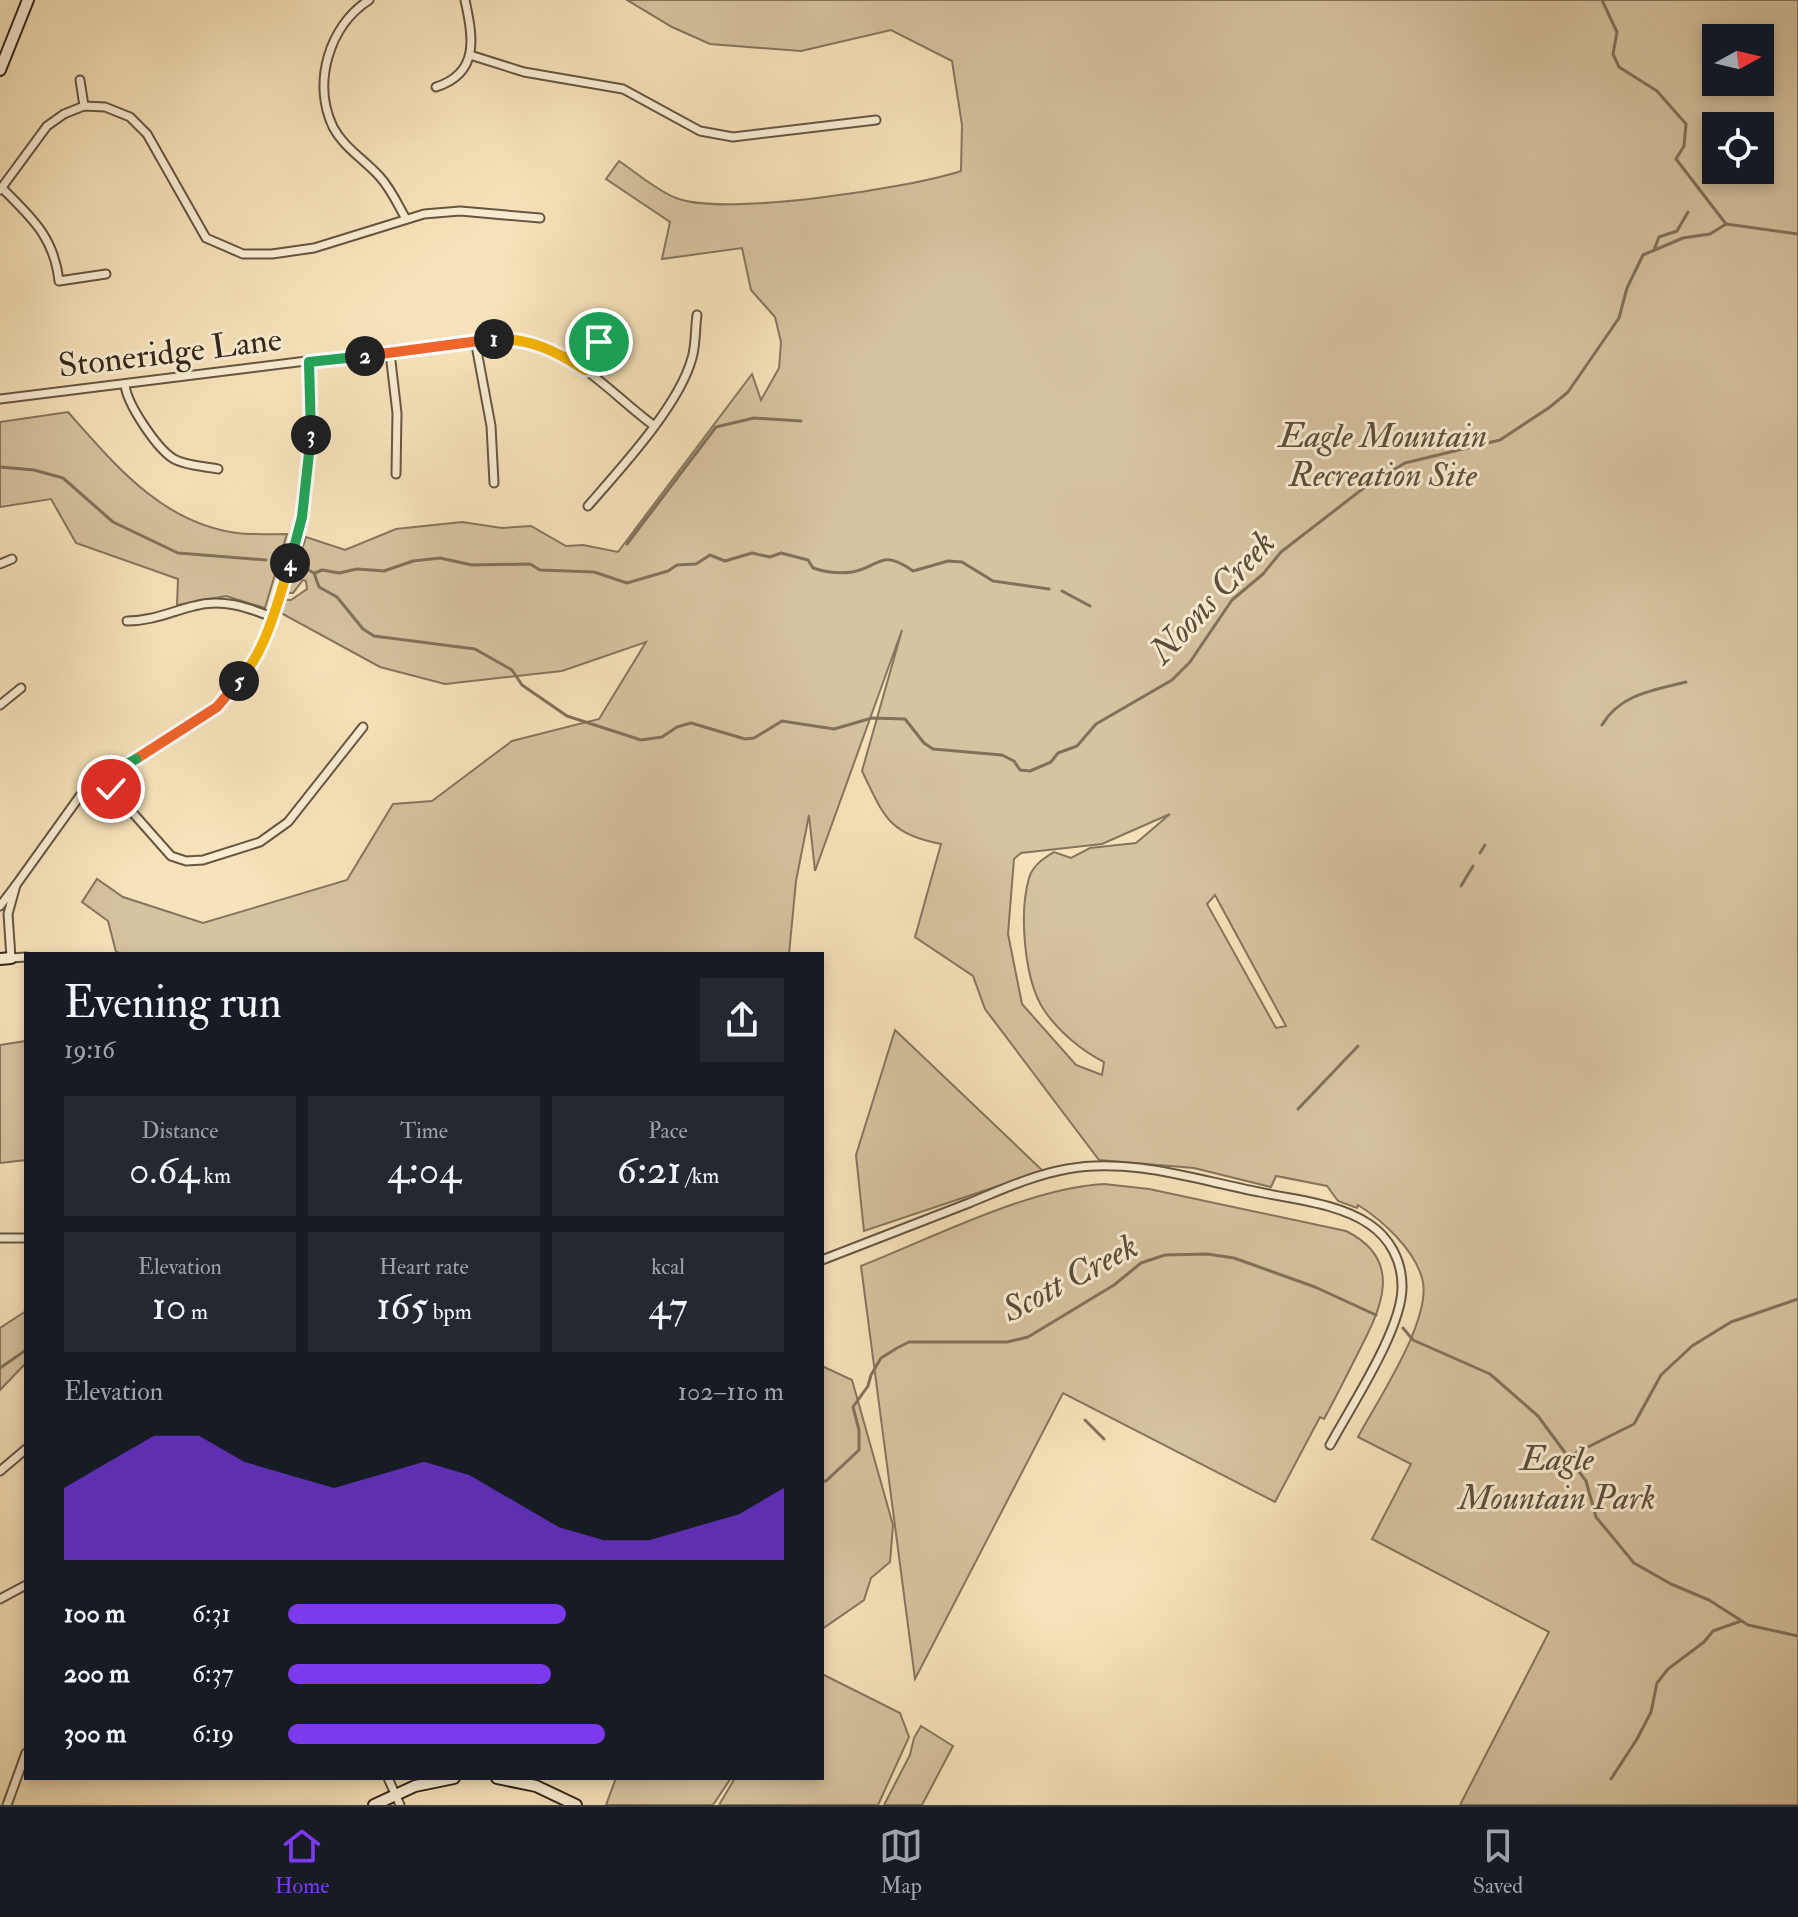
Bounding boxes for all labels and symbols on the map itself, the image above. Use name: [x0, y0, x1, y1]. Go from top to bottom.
north arrow: [1702, 24, 1774, 96]
pin: [565, 308, 633, 376]
street label: Stoneridge Lane: [56, 318, 284, 388]
pin: 1: [474, 319, 514, 359]
pin: 2: [345, 336, 385, 376]
pin: 3: [291, 415, 331, 455]
park label: Eagle Mountain Recreation Site: [1277, 415, 1487, 497]
water label: Noons Creek: [1138, 521, 1285, 674]
pin: 4: [270, 543, 310, 583]
pin: 5: [219, 661, 259, 701]
pin: [77, 755, 145, 823]
water label: Scott Creek: [993, 1223, 1146, 1333]
park label: Eagle Mountain Park: [1456, 1438, 1656, 1520]

